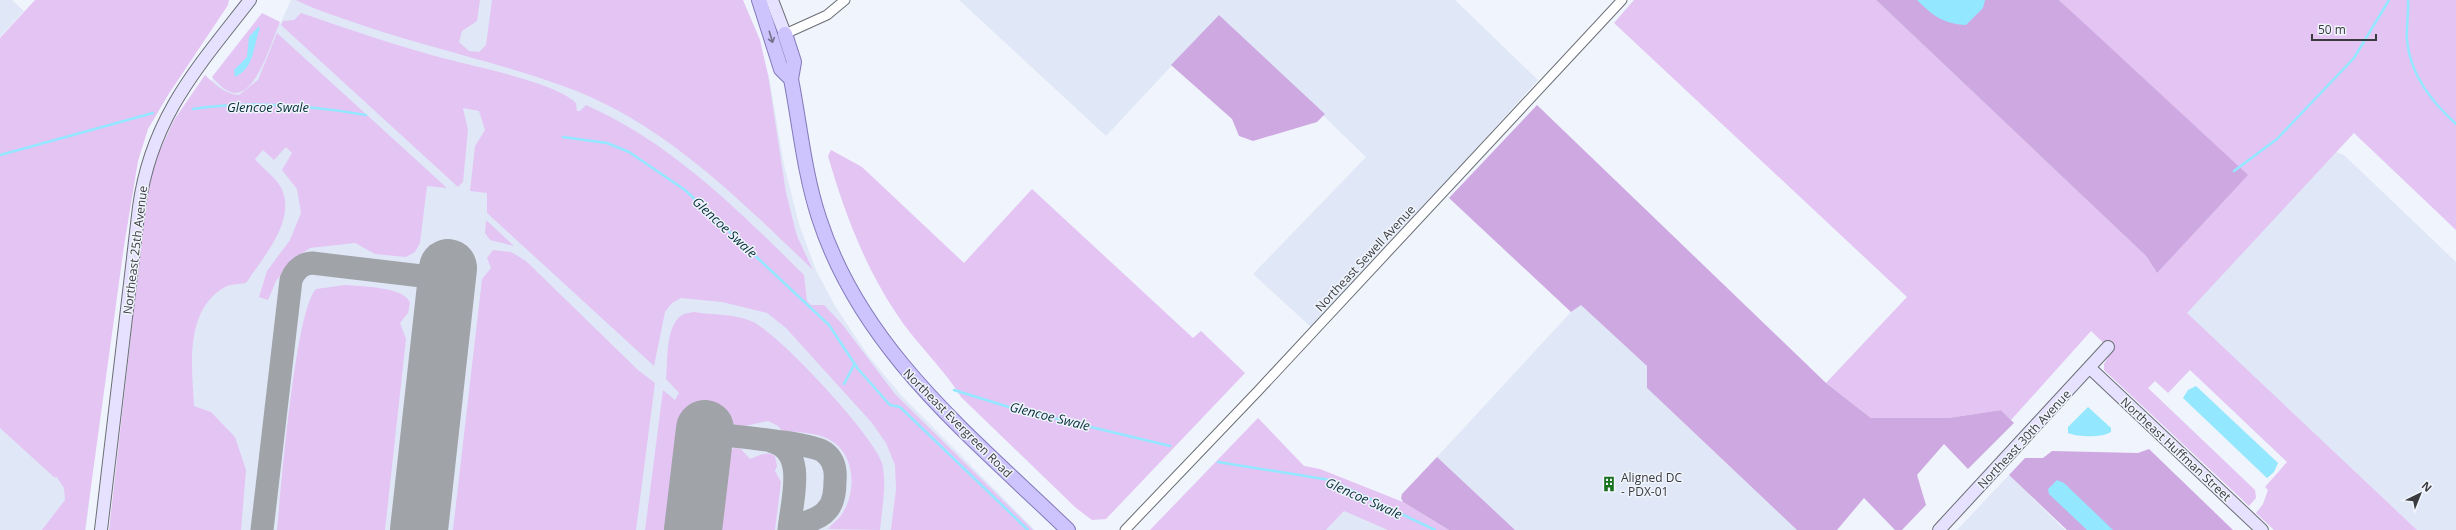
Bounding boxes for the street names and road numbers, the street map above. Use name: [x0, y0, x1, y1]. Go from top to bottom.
street label: Northeast 25th Avenue: [119, 184, 151, 315]
street label: Northeast Sewell Avenue: [1311, 201, 1419, 315]
street label: Northeast Evergreen Road: [900, 365, 1016, 481]
street label: Northeast 30th Avenue: [1974, 386, 2075, 492]
street label: Northeast Huffman Street: [2117, 393, 2235, 505]

